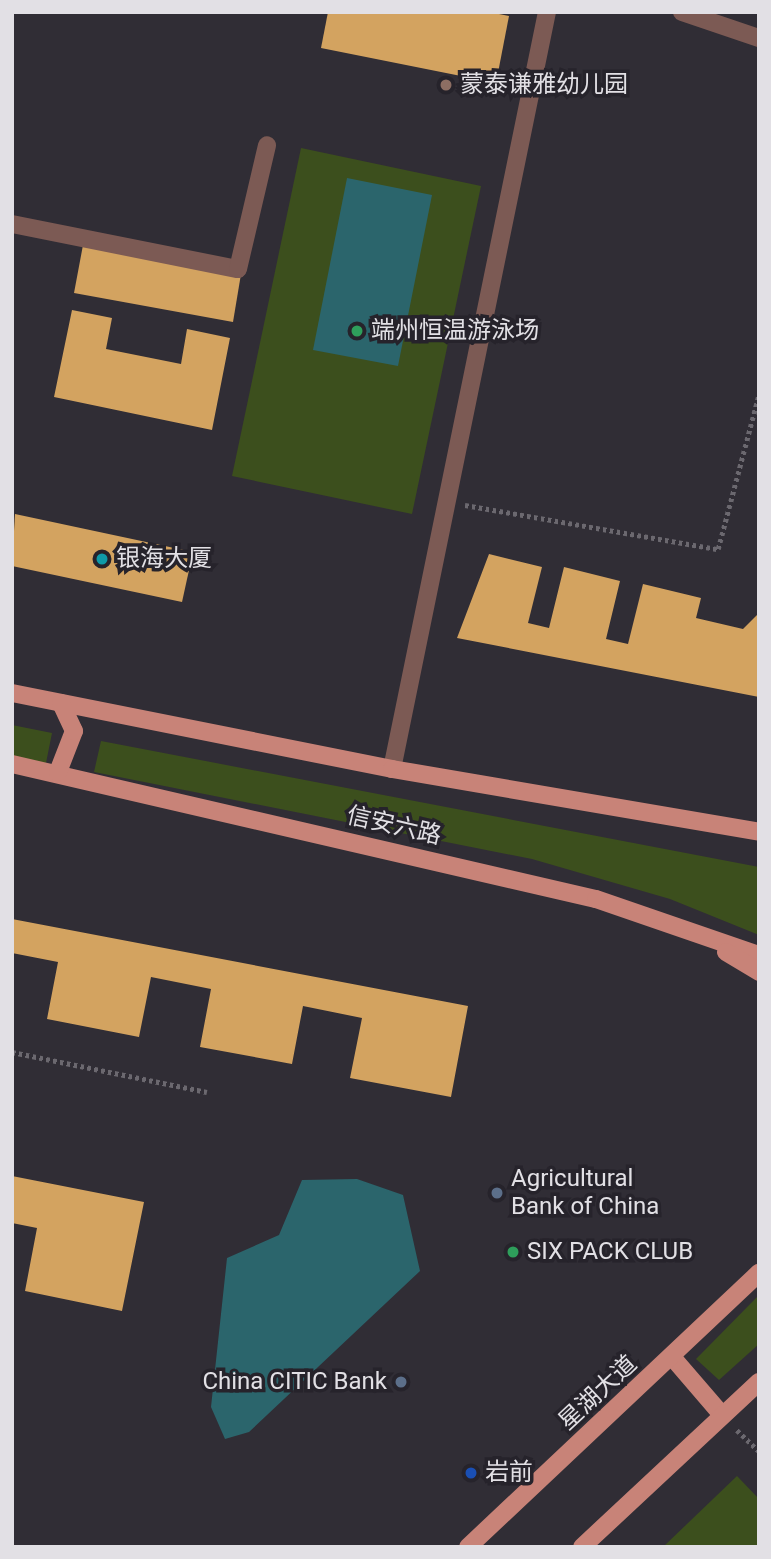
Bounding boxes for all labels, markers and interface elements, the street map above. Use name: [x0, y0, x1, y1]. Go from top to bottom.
place label: 蒙泰谦雅幼儿园: [460, 71, 628, 99]
marker: 蒙泰谦雅幼儿园: [438, 77, 454, 93]
place label: 端州恒温游泳场: [371, 317, 539, 345]
marker: 端州恒温游泳场: [349, 323, 365, 339]
place label: 银海大厦: [116, 545, 212, 573]
marker: 银海大厦: [94, 551, 110, 567]
street label: 信安六路: [344, 801, 444, 851]
place label: Agricultural Bank of China: [511, 1165, 659, 1221]
marker: Agricultural Bank of China: [489, 1185, 505, 1201]
place label: SIX PACK CLUB: [527, 1238, 693, 1266]
marker: SIX PACK CLUB: [505, 1244, 521, 1260]
street label: 星湖大道: [553, 1350, 643, 1436]
place label: China CITIC Bank: [202, 1368, 387, 1396]
marker: China CITIC Bank: [393, 1374, 409, 1390]
place label: 岩前: [485, 1459, 533, 1487]
marker: 岩前: [463, 1465, 479, 1481]

